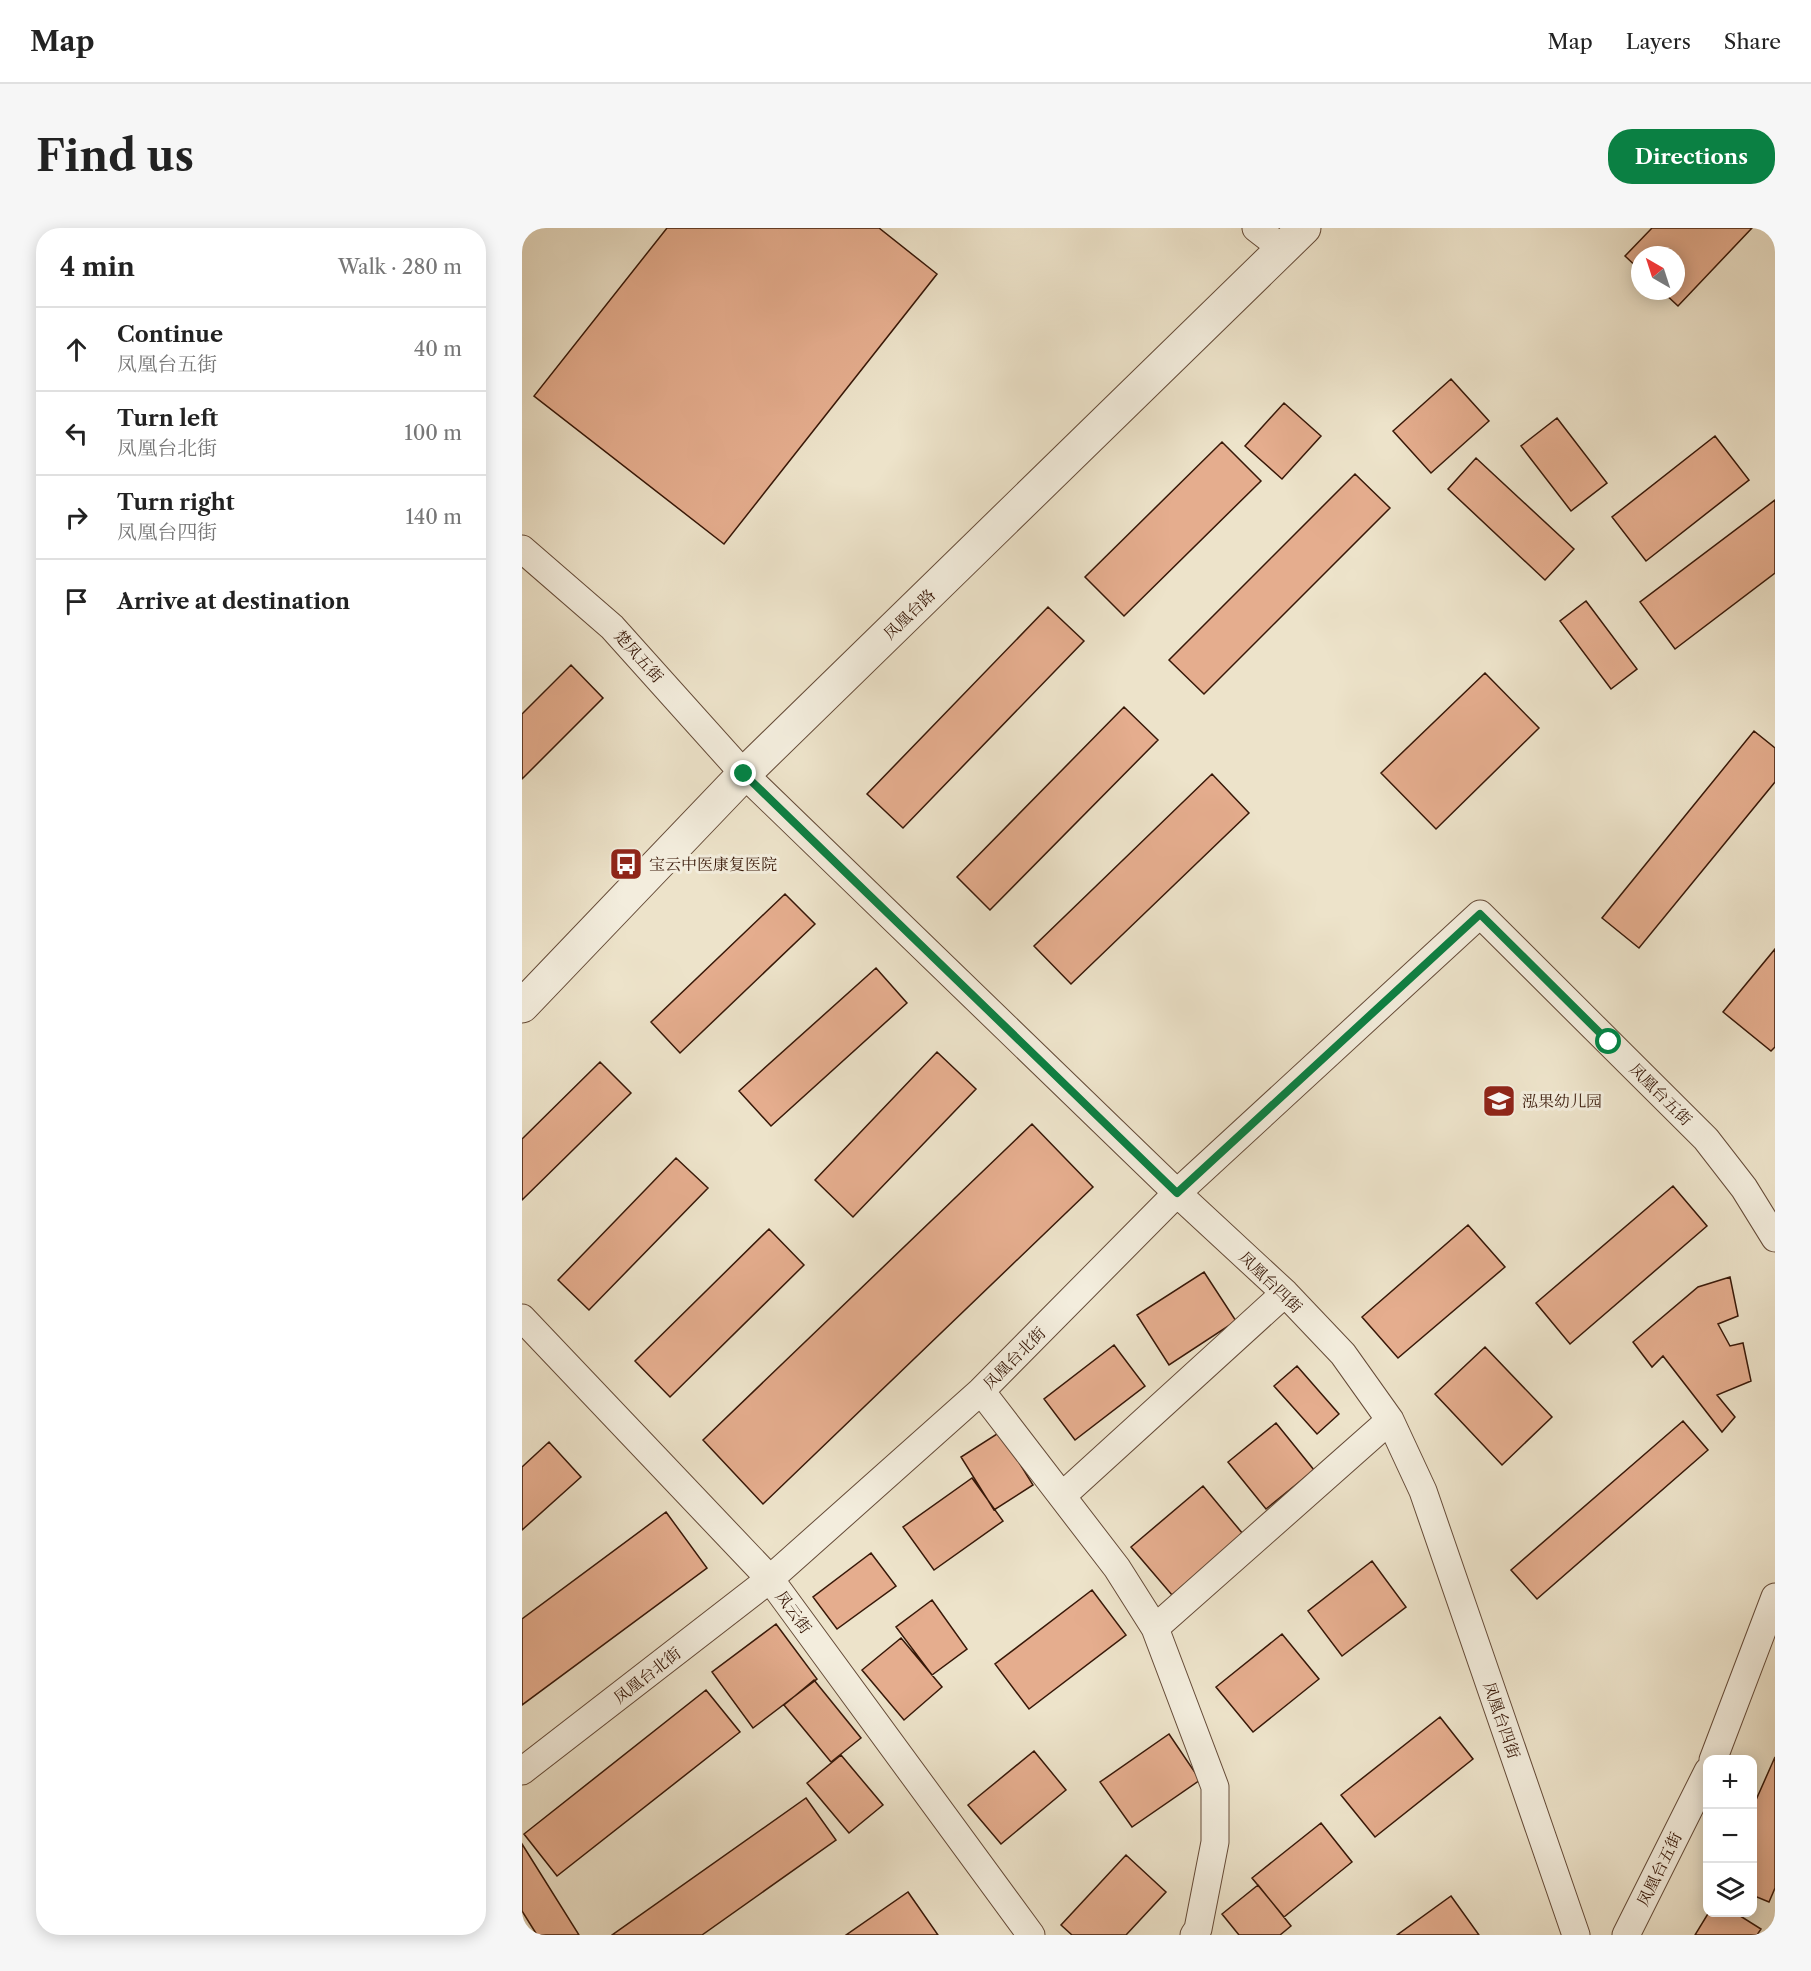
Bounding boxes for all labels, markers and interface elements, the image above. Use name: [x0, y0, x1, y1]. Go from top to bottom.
text: Map: [30, 24, 94, 58]
text: Map: [1548, 29, 1593, 54]
text: Layers: [1626, 29, 1691, 54]
text: Share: [1724, 29, 1781, 54]
button: Directions: [1608, 129, 1775, 184]
text: Find us: [36, 130, 194, 182]
north arrow: [1631, 246, 1685, 300]
text: 4 min: [60, 251, 135, 283]
text: Walk · 280 m: [338, 255, 462, 279]
text: Continue: [117, 321, 223, 348]
icon: ahead: [60, 333, 93, 366]
text: 40 m: [414, 337, 462, 361]
text: 凤凰台五街: [117, 352, 217, 376]
text: Turn left: [117, 405, 218, 432]
icon: left: [60, 417, 93, 450]
text: 100 m: [404, 421, 462, 445]
text: 凤凰台北街: [117, 436, 217, 460]
text: Turn right: [117, 489, 235, 516]
icon: right: [60, 501, 93, 534]
text: 140 m: [405, 505, 462, 529]
text: 凤凰台四街: [117, 520, 217, 544]
icon: arrive: [60, 585, 93, 618]
street label: 凤凰台路: [879, 585, 939, 643]
text: Arrive at destination: [117, 588, 350, 615]
street label: 楚凤五街: [610, 626, 668, 686]
route end: [730, 760, 756, 786]
bus stop icon: 宝云中医康复医院: [608, 846, 644, 882]
place label: 宝云中医康复医院: [649, 854, 777, 874]
route start: [1595, 1028, 1621, 1054]
street label: 凤凰台五街: [1626, 1059, 1696, 1129]
school or university icon: 泓果幼儿园: [1481, 1083, 1517, 1119]
place label: 泓果幼儿园: [1522, 1091, 1602, 1111]
street label: 凤凰台四街: [1235, 1247, 1307, 1317]
street label: 凤凰台北街: [979, 1323, 1049, 1393]
street label: 凤云街: [772, 1587, 816, 1637]
street label: 凤凰台北街: [609, 1642, 685, 1708]
street label: 凤凰台四街: [1480, 1679, 1524, 1761]
map controls: [1703, 1755, 1757, 1917]
button: +: [1703, 1755, 1757, 1809]
button: −: [1703, 1809, 1757, 1863]
street label: 凤凰台五街: [1632, 1829, 1686, 1909]
button: layers: [1703, 1863, 1757, 1917]

